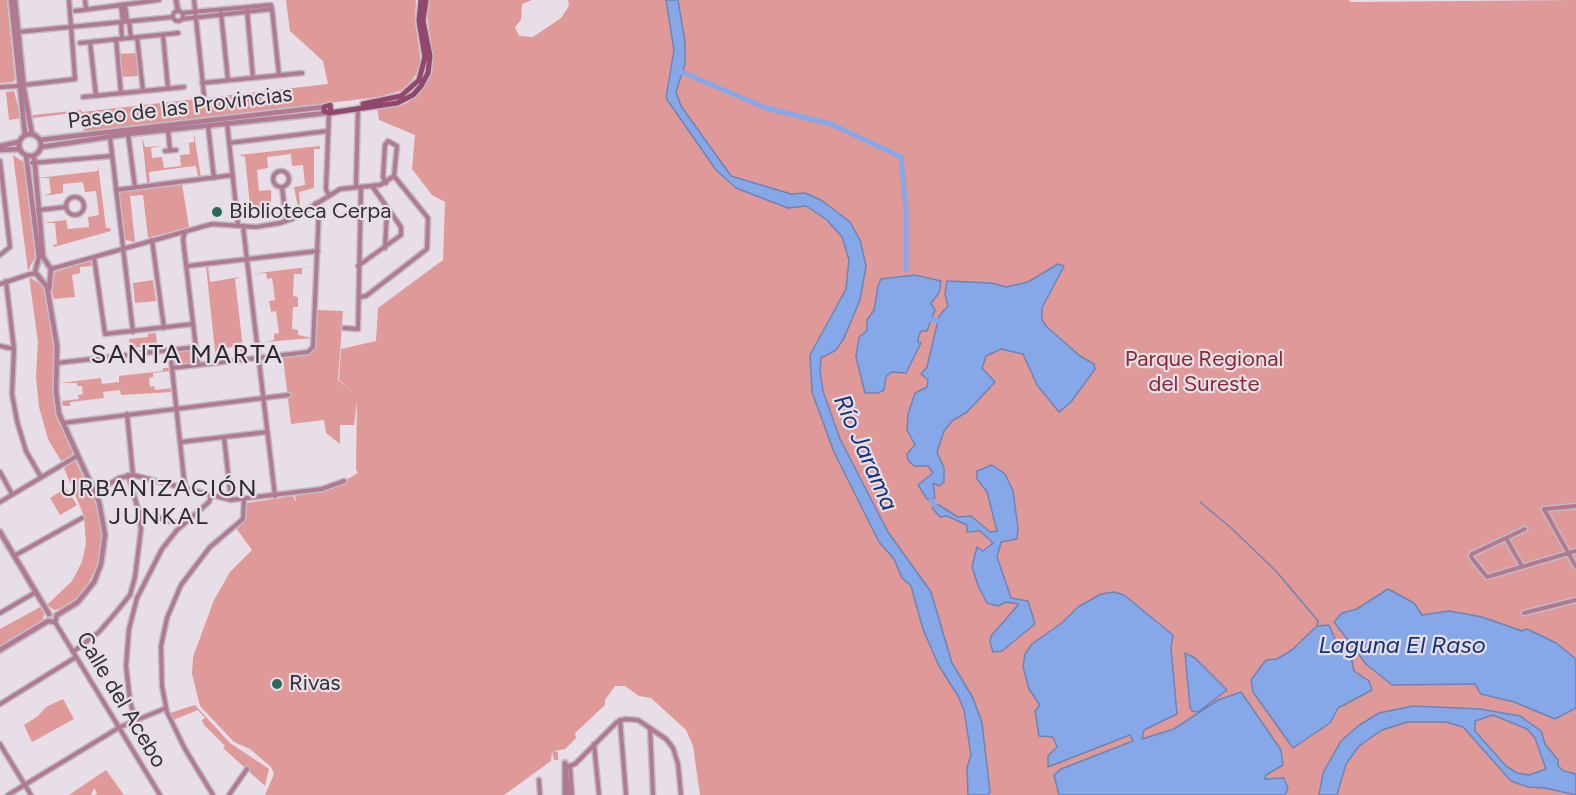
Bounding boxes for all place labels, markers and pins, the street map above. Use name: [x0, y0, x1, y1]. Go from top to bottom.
place label: Biblioteca Cerpa: [229, 199, 392, 225]
marker: Biblioteca Cerpa: [210, 205, 224, 219]
place label: Rivas: [289, 671, 341, 697]
marker: Rivas: [270, 677, 284, 691]

